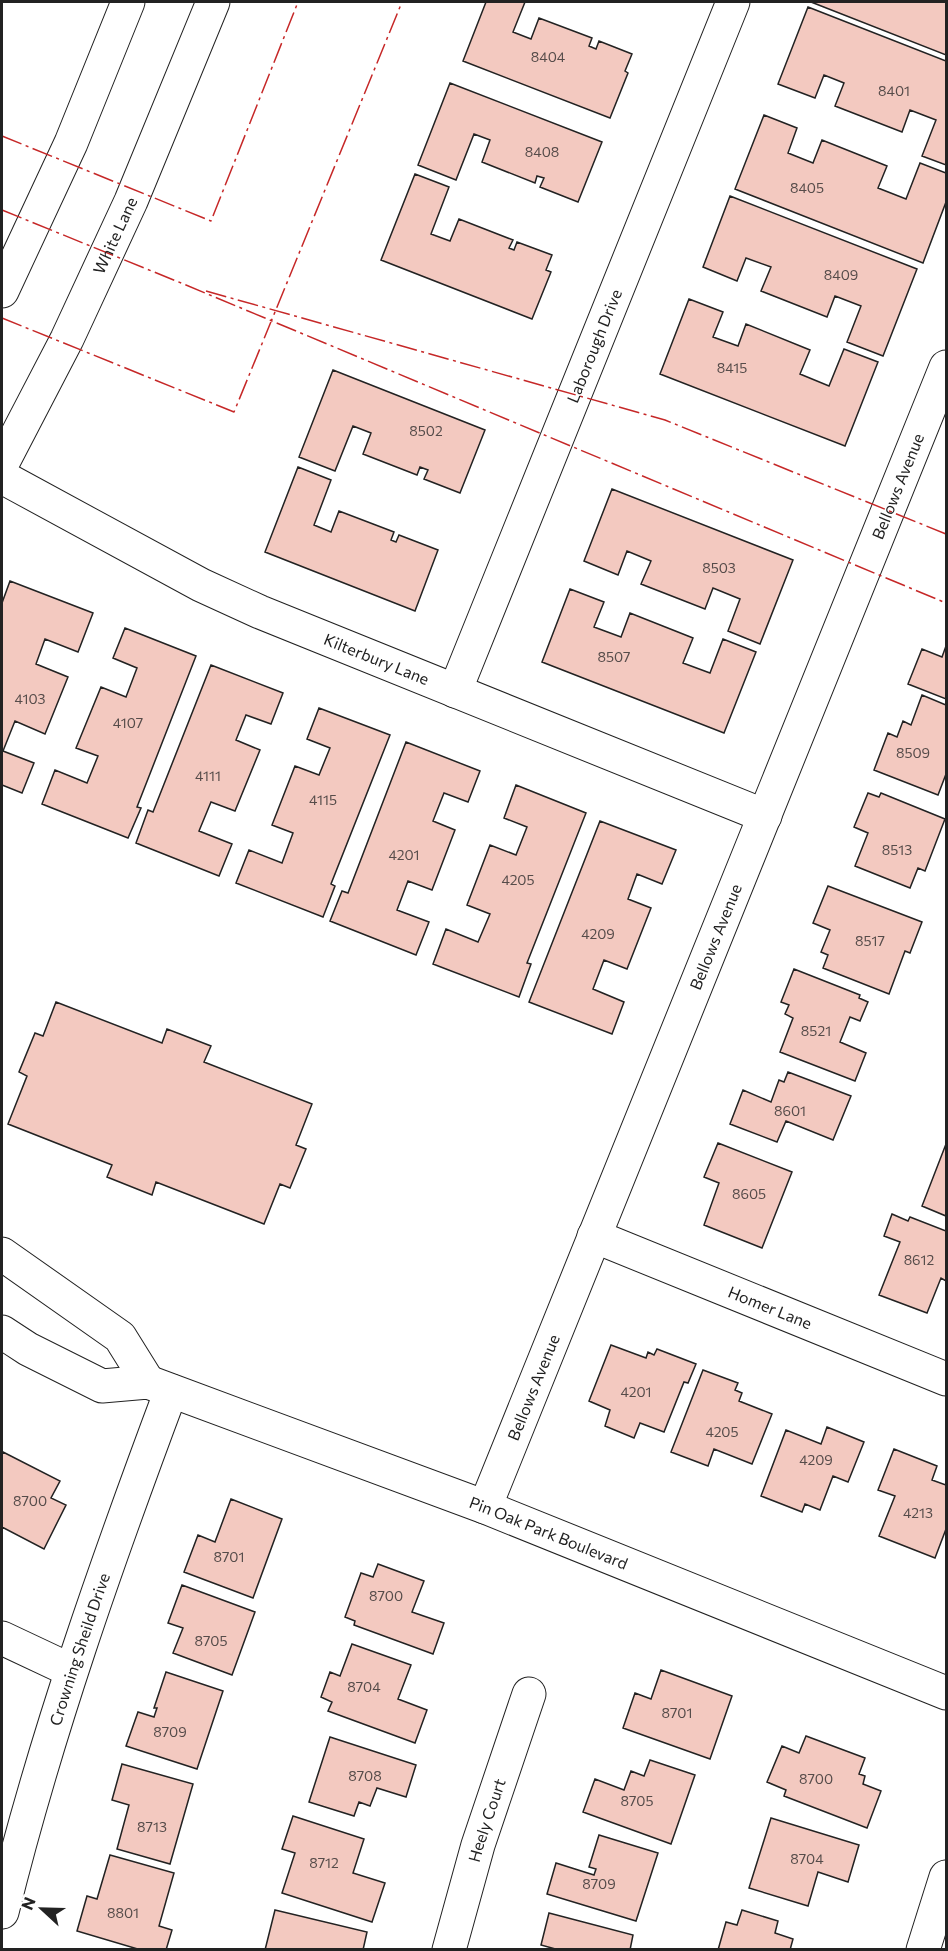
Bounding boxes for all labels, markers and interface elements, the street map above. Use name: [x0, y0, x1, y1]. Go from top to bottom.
house number: 8404: [531, 48, 566, 65]
house number: 8401: [878, 82, 910, 99]
house number: 8408: [525, 143, 559, 160]
house number: 8405: [790, 179, 824, 196]
street label: White Lane: [89, 194, 141, 277]
house number: 8409: [824, 266, 858, 283]
street label: Laborough Drive: [562, 286, 625, 405]
house number: 8415: [717, 359, 747, 376]
house number: 8502: [409, 422, 443, 439]
street label: Bellows Avenue: [867, 430, 927, 542]
house number: 8503: [702, 559, 736, 576]
street label: Kilterbury Lane: [321, 629, 432, 688]
house number: 8507: [597, 648, 631, 665]
house number: 4103: [14, 690, 46, 707]
house number: 4107: [113, 714, 143, 731]
house number: 8509: [896, 744, 930, 761]
house number: 4111: [195, 767, 221, 784]
house number: 4115: [309, 791, 337, 808]
house number: 8513: [882, 841, 912, 858]
house number: 4201: [388, 846, 420, 863]
house number: 4205: [501, 871, 535, 888]
street label: Bellows Avenue: [685, 881, 745, 992]
house number: 4209: [581, 925, 615, 942]
house number: 8517: [855, 932, 885, 949]
house number: 8521: [801, 1022, 831, 1039]
house number: 8601: [774, 1102, 806, 1119]
house number: 8605: [732, 1185, 766, 1202]
house number: 8612: [904, 1251, 935, 1268]
street label: Homer Lane: [726, 1282, 815, 1333]
street label: Bellows Avenue: [503, 1331, 563, 1443]
house number: 4201: [620, 1383, 652, 1400]
house number: 4205: [705, 1423, 739, 1440]
house number: 4209: [799, 1451, 833, 1468]
house number: 8700: [13, 1492, 47, 1509]
street label: Pin Oak Park Boulevard: [467, 1492, 631, 1573]
house number: 4213: [903, 1504, 933, 1521]
house number: 8701: [214, 1548, 244, 1565]
street label: Crowning Sheild Drive: [45, 1570, 113, 1728]
house number: 8700: [369, 1587, 403, 1604]
house number: 8705: [195, 1632, 227, 1649]
house number: 8704: [347, 1678, 381, 1695]
house number: 8701: [662, 1704, 692, 1721]
house number: 8709: [153, 1723, 187, 1740]
house number: 8708: [348, 1767, 382, 1784]
house number: 8700: [799, 1770, 833, 1787]
street label: Heely Court: [464, 1776, 509, 1864]
house number: 8705: [621, 1792, 653, 1809]
house number: 8713: [137, 1818, 167, 1835]
house number: 8704: [790, 1850, 824, 1867]
house number: 8712: [309, 1854, 339, 1871]
house number: 8709: [582, 1875, 616, 1892]
north arrow: [12, 1879, 72, 1939]
text: N: [17, 1894, 39, 1912]
house number: 8801: [107, 1904, 139, 1921]

